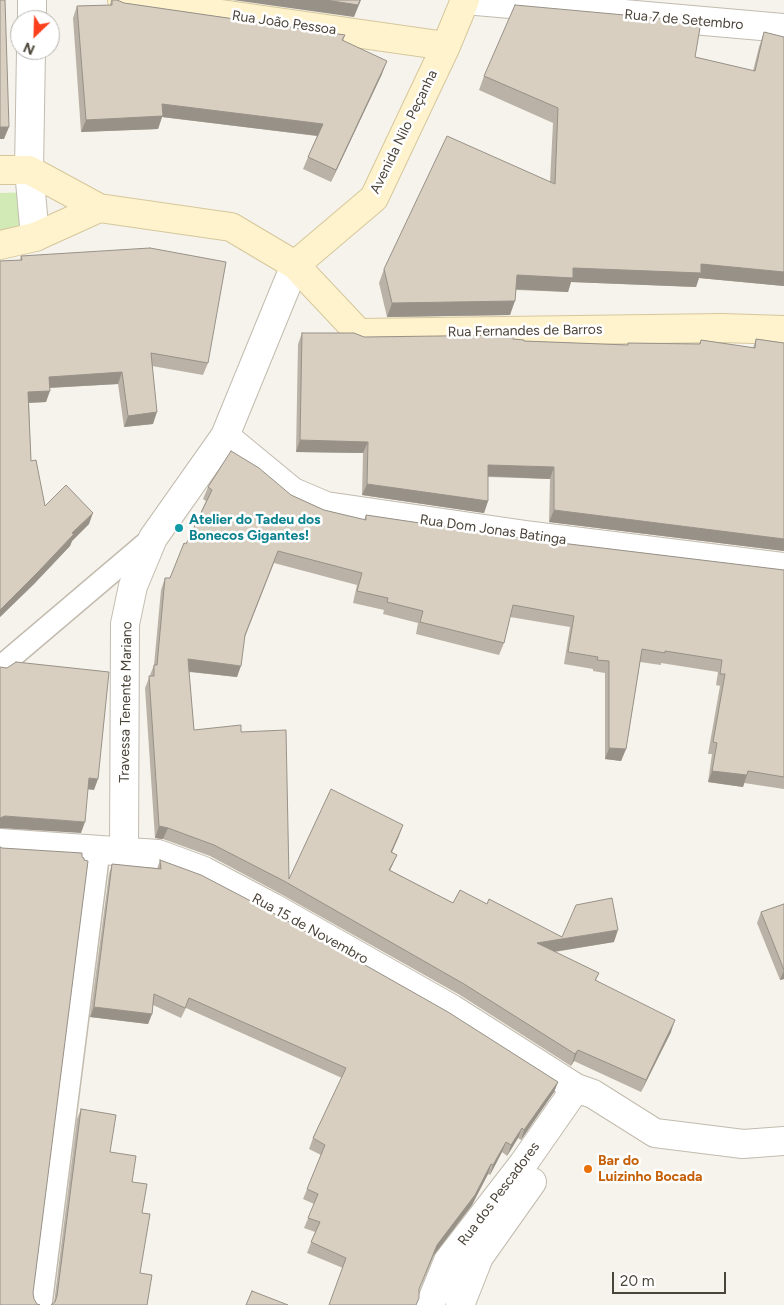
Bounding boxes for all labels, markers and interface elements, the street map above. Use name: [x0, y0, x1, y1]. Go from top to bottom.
street label: Rua 7 de Setembro: [624, 6, 744, 34]
street label: Rua João Pessoa: [231, 7, 337, 39]
north arrow: [10, 10, 60, 60]
text: N: [21, 38, 38, 58]
street label: Avenida Nilo Peçanha: [367, 67, 441, 197]
street label: Rua Fernandes de Barros: [447, 321, 603, 341]
street label: Rua Dom Jonas Batinga: [419, 511, 567, 549]
place label: Atelier do Tadeu dos Bonecos Gigantes!: [189, 512, 321, 544]
marker: Atelier do Tadeu dos Bonecos Gigantes!: [173, 522, 185, 534]
street label: Travessa Tenente Mariano: [116, 621, 136, 783]
street label: Rua 15 de Novembro: [249, 890, 371, 968]
street label: Rua dos Pescadores: [455, 1139, 543, 1249]
place label: Bar do Luizinho Bocada: [598, 1153, 702, 1186]
marker: Bar do Luizinho Bocada: [582, 1163, 594, 1175]
scale bar: [614, 1262, 728, 1294]
text: 20 m: [620, 1272, 654, 1290]

